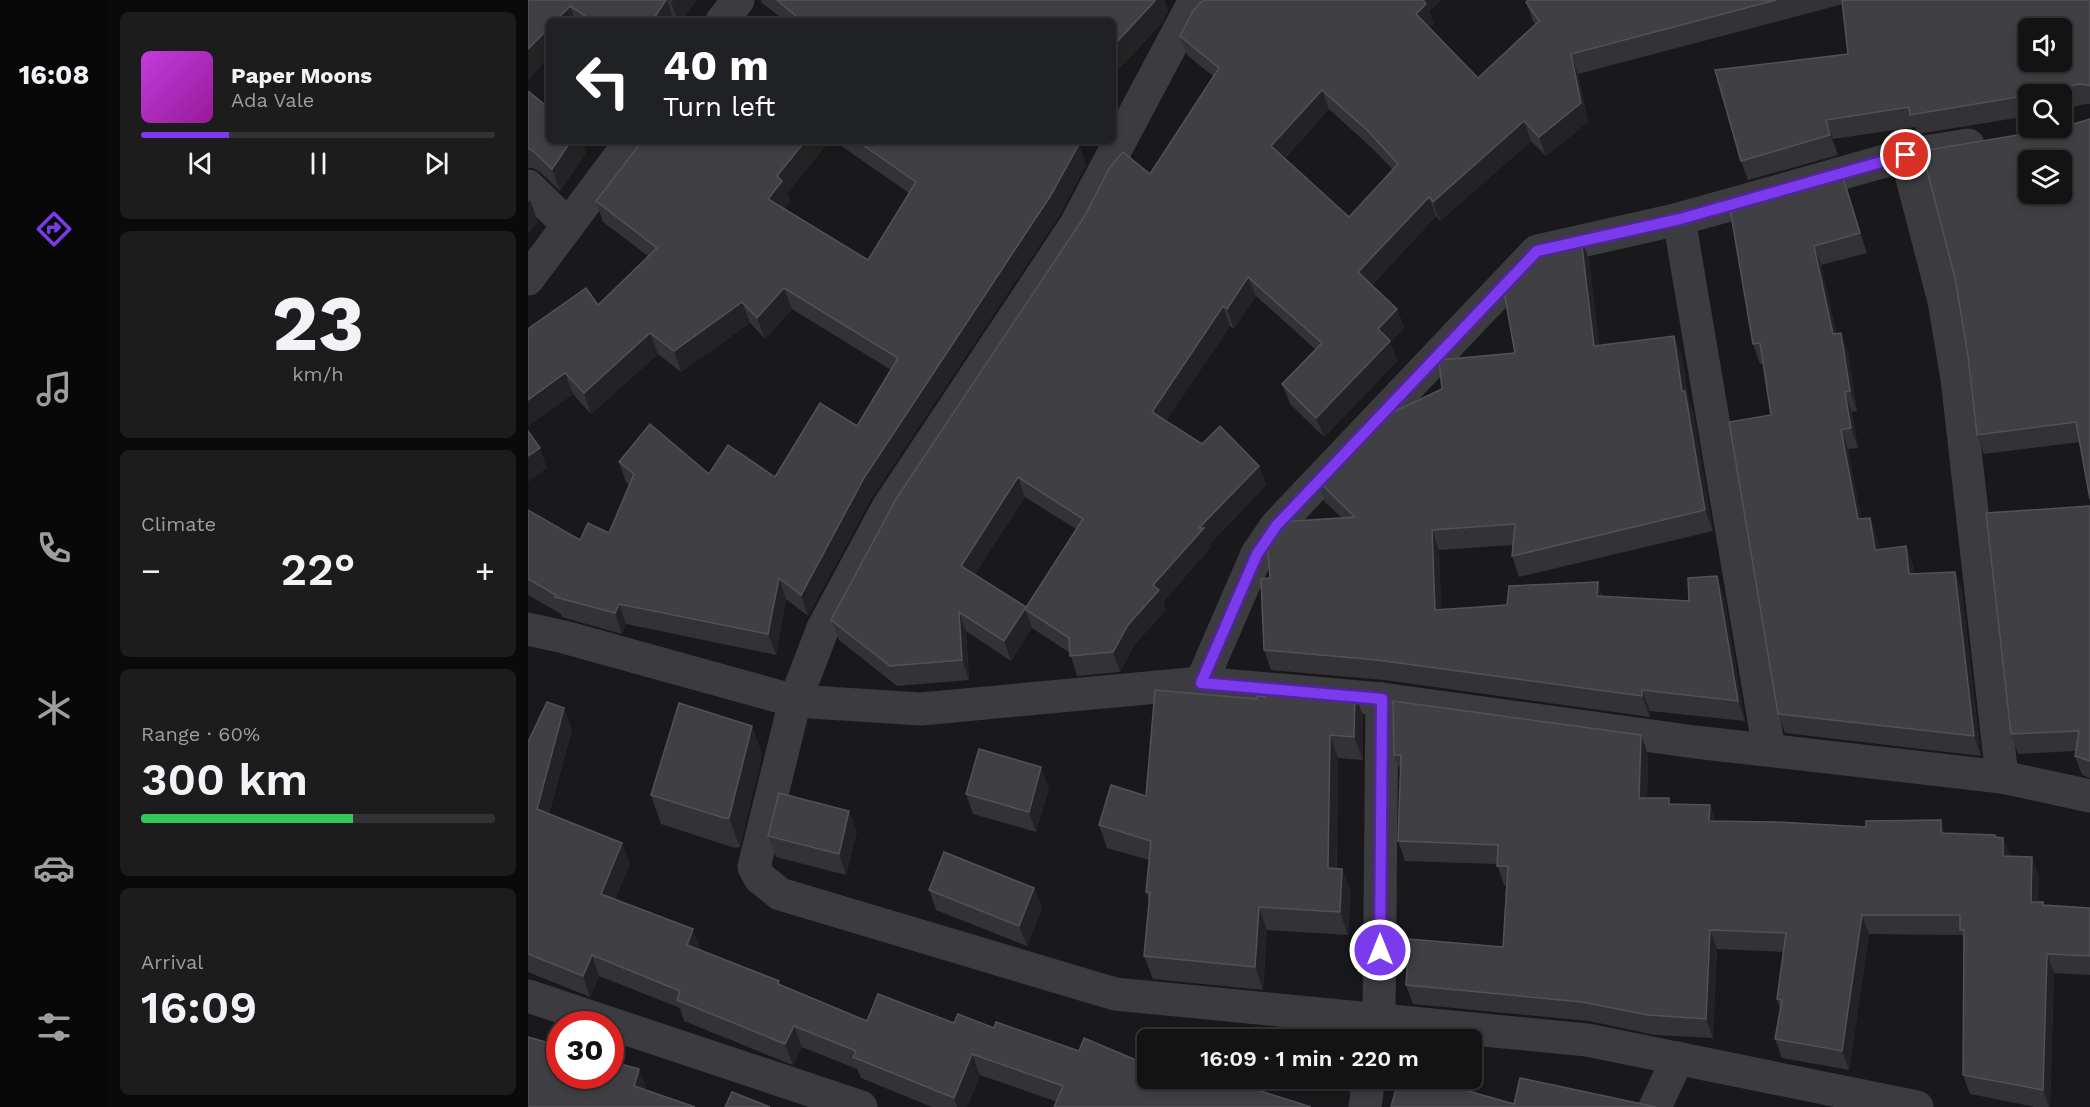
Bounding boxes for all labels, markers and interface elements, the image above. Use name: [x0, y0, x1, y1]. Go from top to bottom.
map controls: [2018, 18, 2072, 204]
button: sound: [2018, 18, 2072, 72]
text: 40 m: [663, 41, 769, 90]
icon: left: [564, 42, 642, 120]
text: 16:08: [19, 59, 89, 91]
text: Paper Moons: [231, 63, 372, 88]
button: search: [2018, 84, 2072, 138]
text: Ada Vale: [231, 88, 314, 112]
text: Turn left: [663, 91, 775, 123]
pin: [1880, 129, 1931, 180]
icon: arrive: [1889, 138, 1922, 171]
icon: previous: [184, 147, 217, 180]
icon: pause: [302, 147, 335, 180]
icon: next: [420, 147, 453, 180]
button: layers: [2018, 150, 2072, 204]
icon: directions: [33, 208, 75, 250]
text: 23: [272, 277, 364, 369]
text: km/h: [292, 362, 344, 386]
icon: music: [33, 368, 75, 410]
text: Climate: [141, 512, 216, 536]
icon: phone: [33, 527, 75, 569]
text: 22°: [281, 543, 355, 596]
text: −: [141, 551, 161, 590]
text: +: [475, 551, 495, 590]
icon: climate: [33, 687, 75, 729]
text: Range · 60%: [141, 722, 260, 746]
text: 300 km: [141, 753, 308, 806]
icon: car: [33, 847, 75, 889]
position arrow: [1348, 918, 1412, 982]
text: Arrival: [141, 950, 203, 974]
text: 16:09: [141, 981, 257, 1034]
icon: filters: [33, 1006, 75, 1048]
speed limit sign: 30: [546, 1011, 624, 1089]
text: 16:09 · 1 min · 220 m: [1200, 1046, 1419, 1071]

